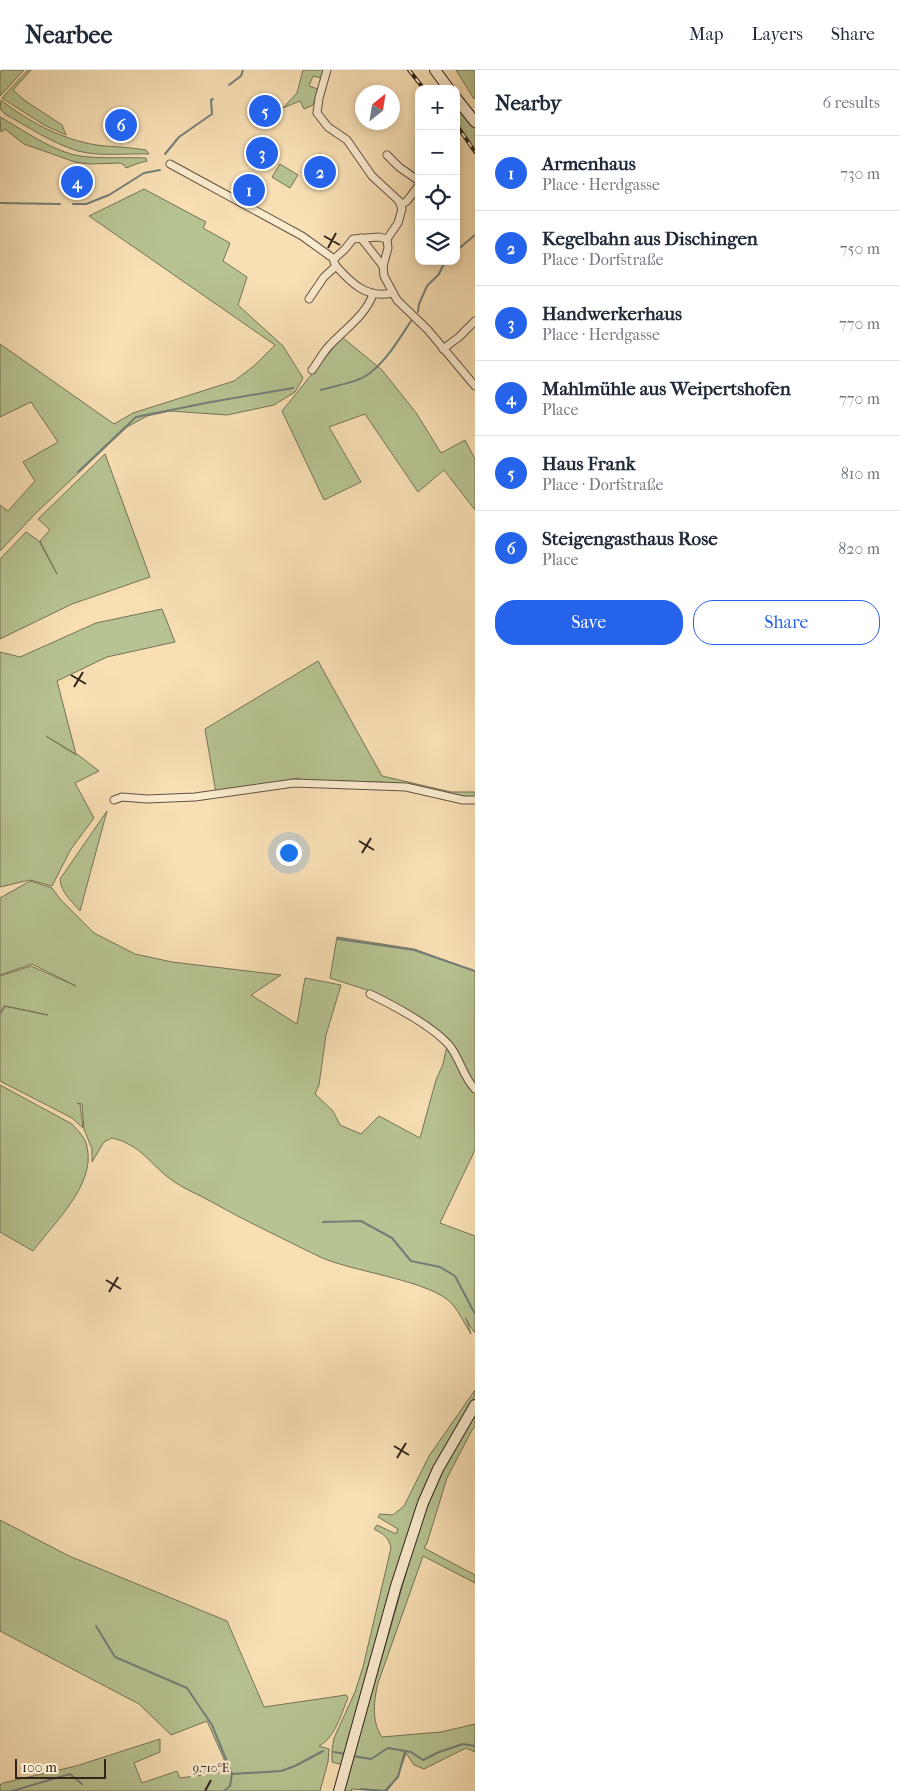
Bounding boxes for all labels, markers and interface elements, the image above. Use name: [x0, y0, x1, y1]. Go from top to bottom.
text: Nearbee: [25, 21, 112, 49]
text: Map: [689, 24, 723, 45]
text: Layers: [751, 24, 803, 45]
text: Share: [831, 24, 875, 45]
north arrow: [355, 85, 400, 130]
map controls: [415, 85, 460, 265]
button: +: [415, 85, 460, 130]
text: Nearby: [495, 91, 561, 115]
pin: 5: [249, 92, 281, 130]
text: 6 results: [822, 93, 880, 112]
pin: 6: [105, 106, 137, 144]
button: −: [415, 130, 460, 175]
pin: 3: [246, 134, 278, 172]
pin: 2: [304, 153, 336, 191]
text: Armenhaus: [542, 153, 636, 175]
pin: 4: [61, 163, 93, 201]
text: 1: [508, 164, 514, 183]
text: 730 m: [840, 164, 880, 183]
pin: 1: [233, 171, 265, 209]
button: locate: [415, 175, 460, 220]
text: Place · Herdgasse: [542, 175, 660, 194]
button: layers: [415, 220, 460, 265]
text: Kegelbahn aus Dischingen: [542, 228, 758, 250]
text: 2: [507, 239, 515, 258]
text: 750 m: [840, 239, 880, 258]
text: Place · Dorfstraße: [542, 250, 663, 269]
text: Handwerkerhaus: [542, 303, 682, 325]
text: 3: [508, 314, 514, 333]
text: 770 m: [839, 314, 880, 333]
text: Place · Herdgasse: [542, 325, 660, 344]
text: Mahlmühle aus Weipertshofen: [542, 378, 791, 400]
text: 4: [506, 389, 516, 408]
text: 770 m: [839, 389, 880, 408]
text: Place: [542, 400, 578, 419]
text: Haus Frank: [542, 453, 635, 475]
text: 5: [508, 464, 514, 483]
text: 810 m: [841, 464, 880, 483]
text: Place · Dorfstraße: [542, 475, 663, 494]
text: Steigengasthaus Rose: [542, 528, 718, 550]
text: 6: [507, 539, 515, 558]
text: 820 m: [838, 539, 880, 558]
text: Place: [542, 550, 578, 569]
button: Save: [495, 600, 683, 645]
button: Share: [693, 600, 880, 645]
your location: [276, 840, 302, 866]
scale bar: [15, 1756, 106, 1779]
text: 100 m: [22, 1759, 57, 1776]
text: 9.710°E: [193, 1761, 229, 1775]

